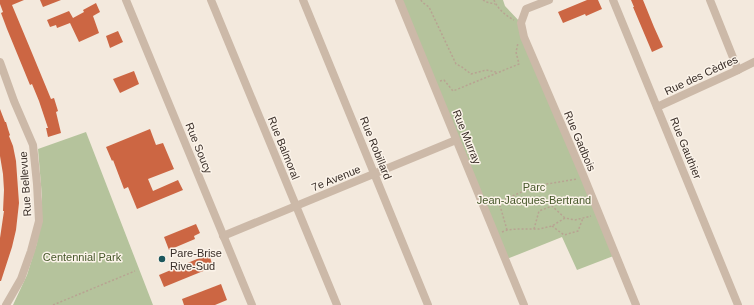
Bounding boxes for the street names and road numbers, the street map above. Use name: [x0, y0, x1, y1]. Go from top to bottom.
street label: Rue des Cèdres: [662, 53, 740, 97]
street label: Rue Murray: [451, 108, 484, 166]
street label: Rue Gadbois: [562, 109, 598, 173]
street label: Rue Balmoral: [266, 115, 302, 181]
street label: Rue Robillard: [358, 115, 394, 181]
street label: Rue Gauthier: [668, 115, 704, 181]
street label: Rue Soucy: [183, 121, 215, 176]
street label: Rue Bellevue: [17, 151, 33, 217]
street label: 7e Avenue: [310, 163, 362, 193]

